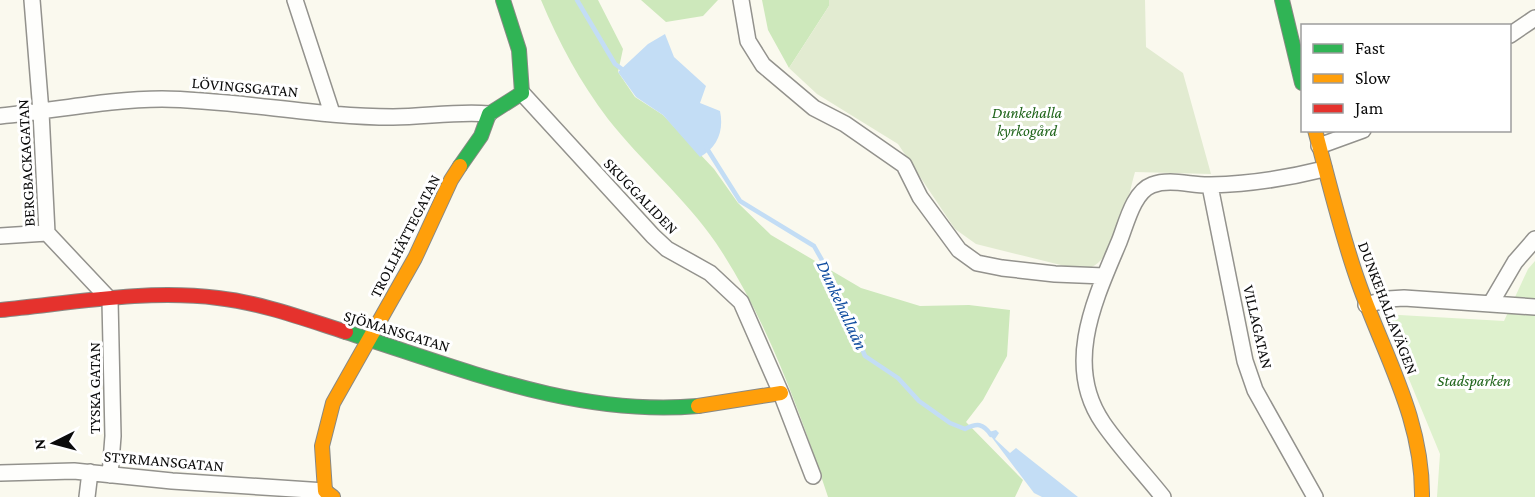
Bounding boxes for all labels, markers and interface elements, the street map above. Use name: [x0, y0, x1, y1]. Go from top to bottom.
legend: [1301, 24, 1511, 132]
text: Fast: [1355, 38, 1386, 58]
text: Slow: [1355, 68, 1391, 88]
street label: LÖVINGSGATAN: [191, 74, 299, 100]
text: Jam: [1353, 98, 1384, 118]
street label: BERGBACKAGATAN: [14, 99, 38, 227]
park label: Dunkehalla kyrkogård: [992, 104, 1063, 140]
street label: SKUGGALIDEN: [601, 155, 681, 237]
street label: TROLLHÄTTEGATAN: [367, 172, 443, 300]
street label: DUNKEHALLAVÄGEN: [1355, 239, 1421, 377]
water label: Dunkehallaån: [813, 257, 871, 353]
street label: VILLAGATAN: [1240, 283, 1276, 371]
street label: SJÖMANSGATAN: [342, 307, 452, 356]
street label: TYSKA GATAN: [86, 342, 103, 434]
park label: Stadsparken: [1437, 372, 1511, 390]
north arrow: [24, 413, 84, 473]
text: N: [31, 438, 49, 451]
street label: STYRMANSGATAN: [103, 447, 225, 475]

